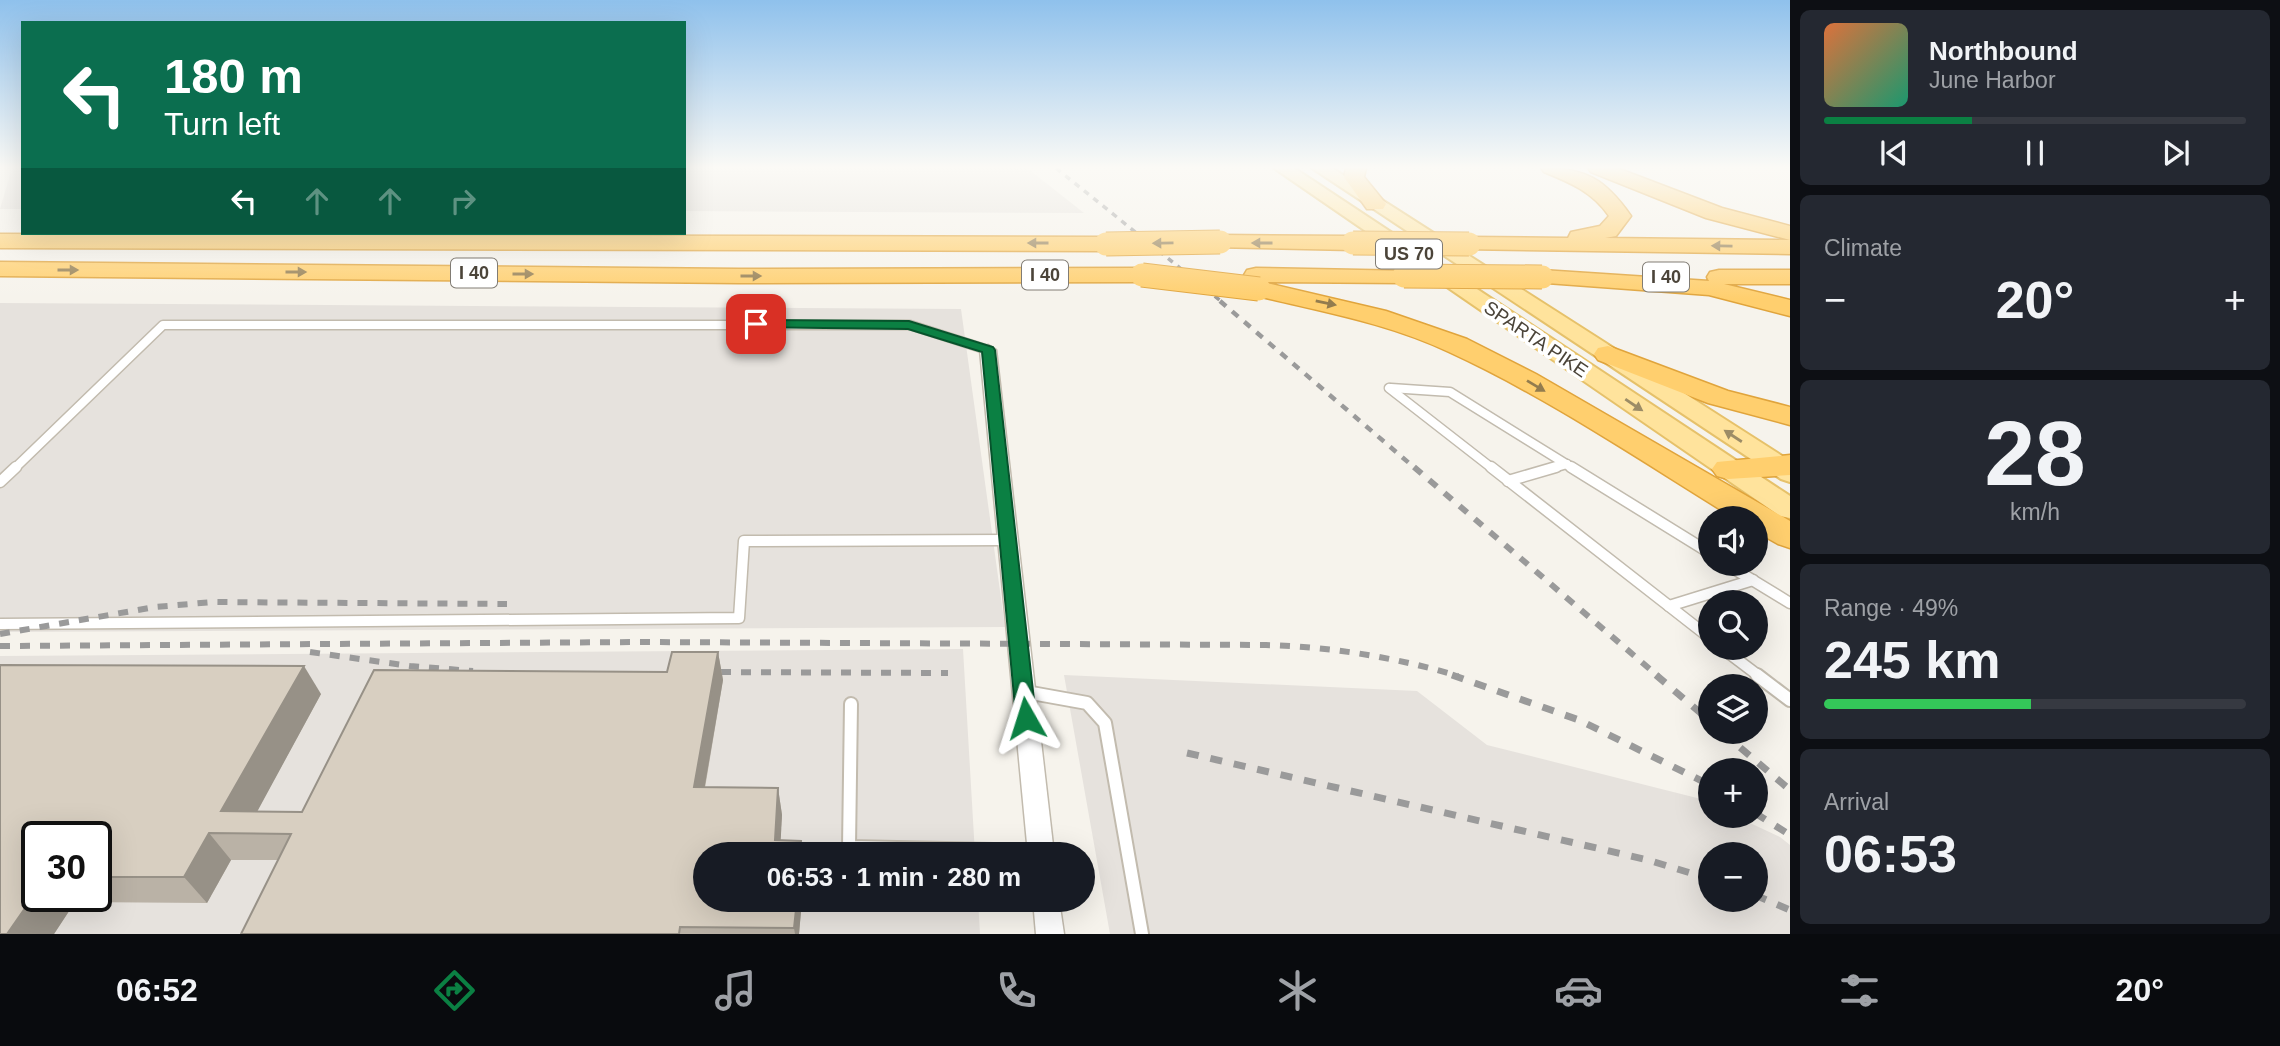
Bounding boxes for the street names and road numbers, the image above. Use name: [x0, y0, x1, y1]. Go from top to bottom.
road number: US 70: [1376, 240, 1442, 268]
road number: I 40: [451, 258, 497, 288]
road number: I 40: [1022, 260, 1068, 290]
road number: I 40: [1643, 262, 1689, 292]
street label: SPARTA PIKE: [1480, 297, 1592, 381]

